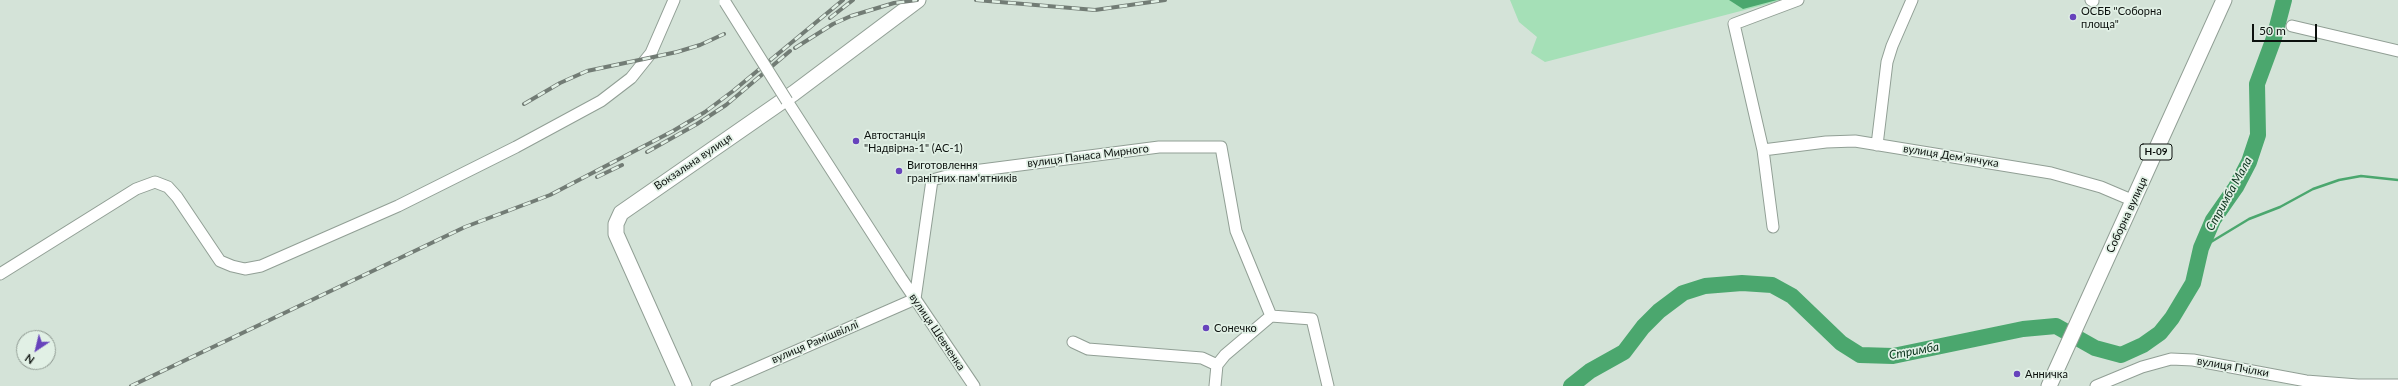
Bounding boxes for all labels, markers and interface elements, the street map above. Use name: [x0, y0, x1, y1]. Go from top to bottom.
place label: ОСББ "Соборна площа": [2081, 4, 2162, 30]
marker: ОСББ "Соборна площа": [2068, 12, 2078, 22]
scale bar: [2254, 16, 2319, 42]
text: 50 m: [2259, 23, 2286, 38]
place label: Автостанція "Надвірна-1" (АС-1): [864, 128, 963, 154]
street label: Вокзальна вулиця: [652, 131, 734, 193]
marker: Автостанція "Надвірна-1" (АС-1): [851, 136, 861, 146]
street label: вулиця Панаса Мирного: [1027, 142, 1149, 170]
street label: вулиця Демʼянчука: [1902, 142, 2000, 170]
road number: Н-09: [2140, 144, 2172, 160]
water label: Стримба Мала: [2203, 155, 2255, 233]
place label: Виготовлення гранітних пам'ятників: [907, 158, 1017, 184]
marker: Виготовлення гранітних пам'ятників: [894, 166, 904, 176]
street label: Соборна вулиця: [2104, 175, 2150, 255]
street label: вулиця Шевченка: [906, 291, 968, 373]
street label: вулиця Рамішвіллі: [770, 318, 860, 366]
place label: Сонечко: [1214, 321, 1257, 335]
marker: Сонечко: [1201, 323, 1211, 333]
north arrow: [16, 330, 56, 370]
water label: Стримба: [1888, 340, 1940, 362]
text: N: [22, 352, 37, 367]
street label: вулиця Пчілки: [2196, 354, 2270, 380]
place label: Анничка: [2025, 367, 2068, 381]
marker: Анничка: [2012, 369, 2022, 379]

